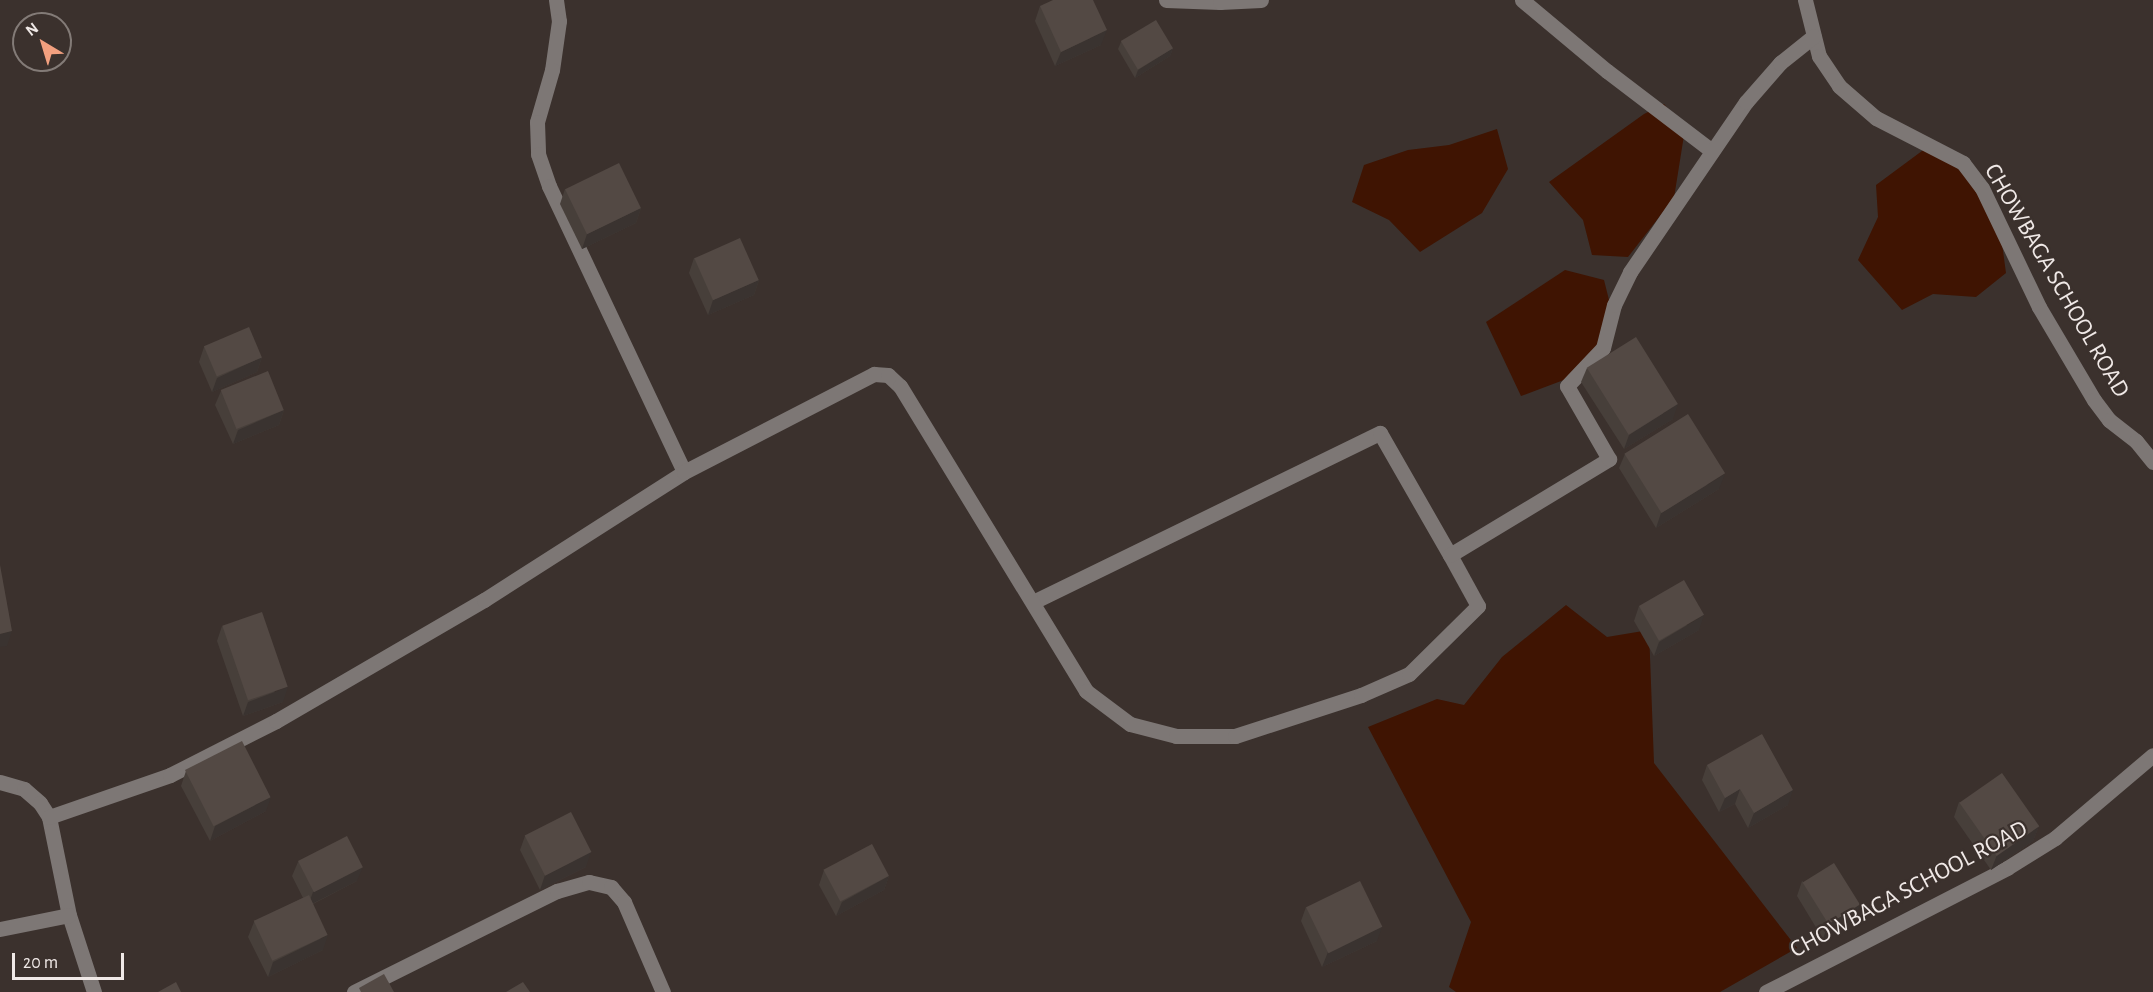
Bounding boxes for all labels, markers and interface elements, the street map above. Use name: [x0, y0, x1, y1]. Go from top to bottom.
north arrow: [12, 12, 72, 72]
text: N: [23, 20, 41, 39]
street label: CHOWBAGA SCHOOL ROAD: [1977, 159, 2135, 403]
street label: CHOWBAGA SCHOOL ROAD: [1785, 815, 2033, 965]
scale bar: [15, 941, 128, 979]
text: 20 m: [23, 954, 58, 972]

